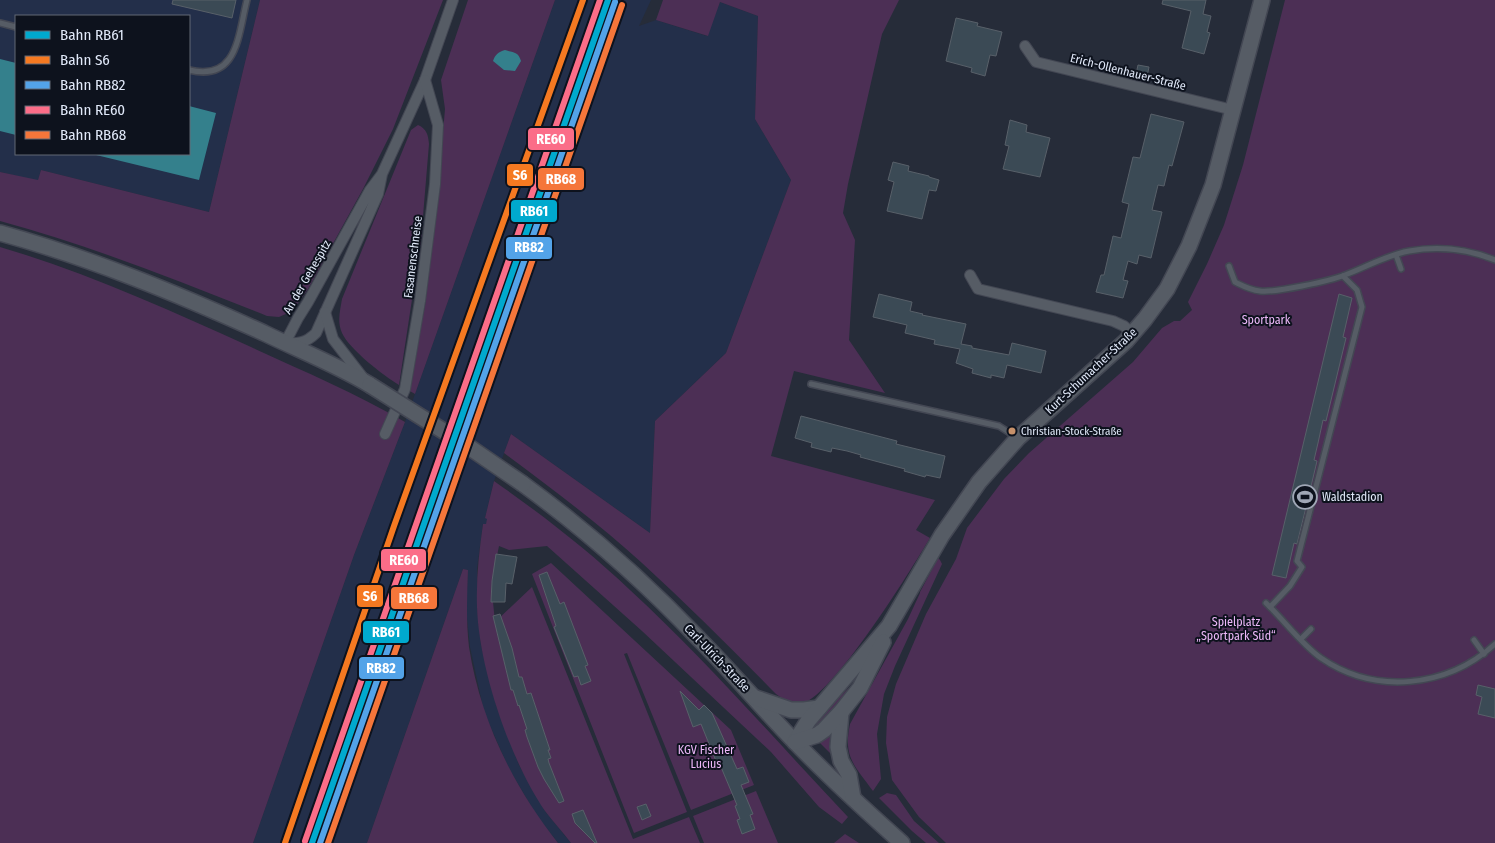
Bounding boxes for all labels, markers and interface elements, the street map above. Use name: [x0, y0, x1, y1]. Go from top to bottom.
legend: [15, 15, 190, 155]
text: Bahn RB61: [60, 26, 124, 44]
text: Bahn S6: [60, 51, 110, 69]
street label: Erich-Ollenhauer-Straße: [1069, 51, 1187, 93]
text: Bahn RB82: [60, 76, 126, 94]
text: Bahn RE60: [60, 101, 125, 119]
text: Bahn RB68: [60, 126, 126, 144]
line badge: RE60: [527, 127, 575, 151]
text: RE60: [536, 131, 566, 148]
line badge: S6: [506, 163, 534, 187]
text: S6: [513, 167, 527, 184]
line badge: RB68: [537, 167, 585, 191]
text: RB68: [546, 171, 577, 188]
line badge: RB61: [510, 199, 558, 223]
text: RB61: [520, 203, 548, 220]
street label: Fasanenschneise: [401, 215, 425, 299]
line badge: RB82: [505, 236, 553, 260]
street label: An der Gehespitz: [280, 237, 334, 316]
text: RB82: [514, 239, 544, 256]
park label: Sportpark: [1242, 313, 1291, 327]
street label: Kurt-Schumacher-Straße: [1042, 325, 1140, 417]
place label: Christian-Stock-Straße: [1021, 425, 1122, 438]
marker: Christian-Stock-Straße: [1007, 426, 1017, 436]
sports icon: Waldstadion: [1292, 484, 1318, 510]
place label: Waldstadion: [1322, 490, 1383, 504]
line badge: RE60: [380, 548, 427, 572]
text: RE60: [389, 552, 419, 569]
line badge: S6: [356, 584, 384, 608]
line badge: RB68: [390, 586, 438, 610]
text: S6: [363, 588, 377, 605]
text: RB68: [399, 590, 430, 607]
park label: Spielplatz „Sportpark Süd“: [1196, 615, 1276, 643]
line badge: RB61: [362, 620, 410, 644]
street label: Carl-Ulrich-Straße: [681, 621, 753, 695]
text: RB61: [372, 624, 400, 641]
line badge: RB82: [358, 656, 405, 680]
text: RB82: [366, 660, 396, 677]
park label: KGV Fischer Lucius: [678, 743, 735, 771]

